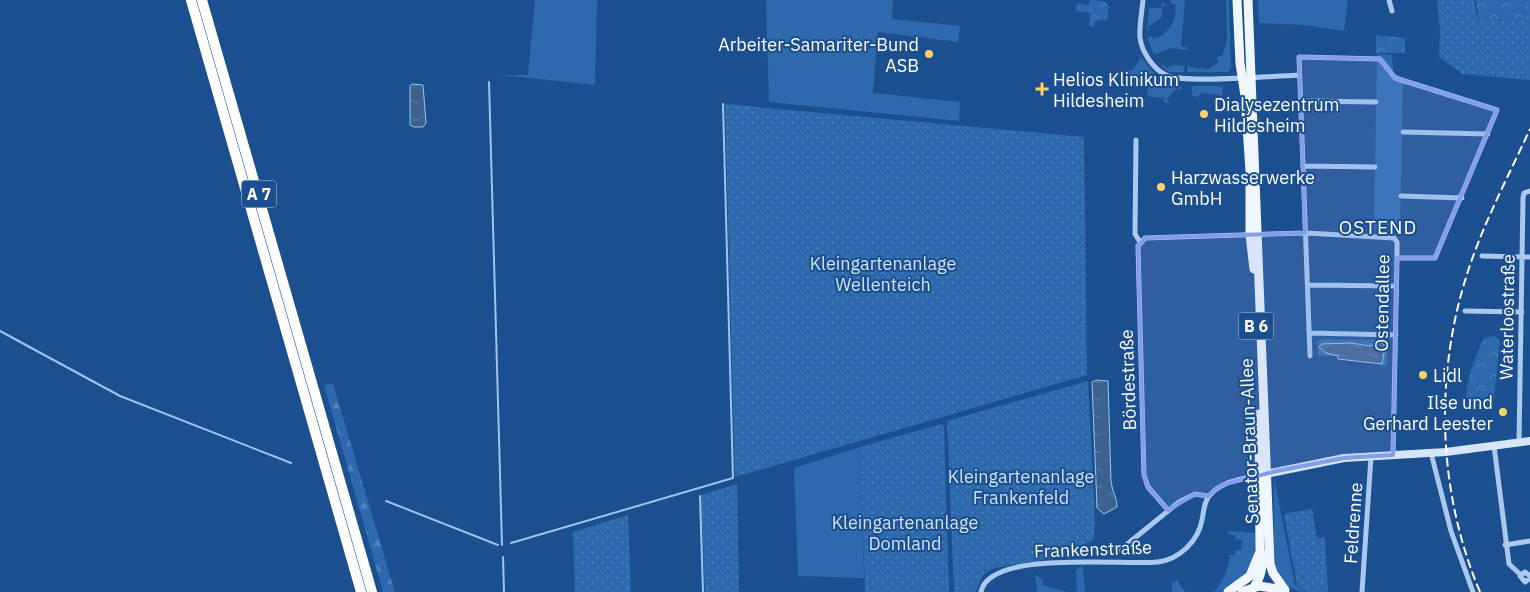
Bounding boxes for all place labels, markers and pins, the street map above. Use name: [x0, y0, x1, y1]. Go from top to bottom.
place label: Arbeiter-Samariter-Bund ASB: [718, 33, 919, 77]
marker: Arbeiter-Samariter-Bund ASB: [923, 48, 935, 60]
place label: Helios Klinikum Hildesheim: [1053, 68, 1179, 112]
marker: Helios Klinikum Hildesheim: [1035, 82, 1049, 96]
place label: Dialysezentrum Hildesheim: [1214, 93, 1340, 137]
marker: Dialysezentrum Hildesheim: [1198, 108, 1210, 120]
place label: Harzwasserwerke GmbH: [1171, 166, 1315, 210]
marker: Harzwasserwerke GmbH: [1155, 181, 1167, 193]
place label: Lidl: [1433, 364, 1462, 387]
marker: Lidl: [1417, 369, 1429, 381]
place label: Ilse und Gerhard Leester: [1363, 391, 1493, 435]
marker: Ilse und Gerhard Leester: [1497, 406, 1509, 418]

